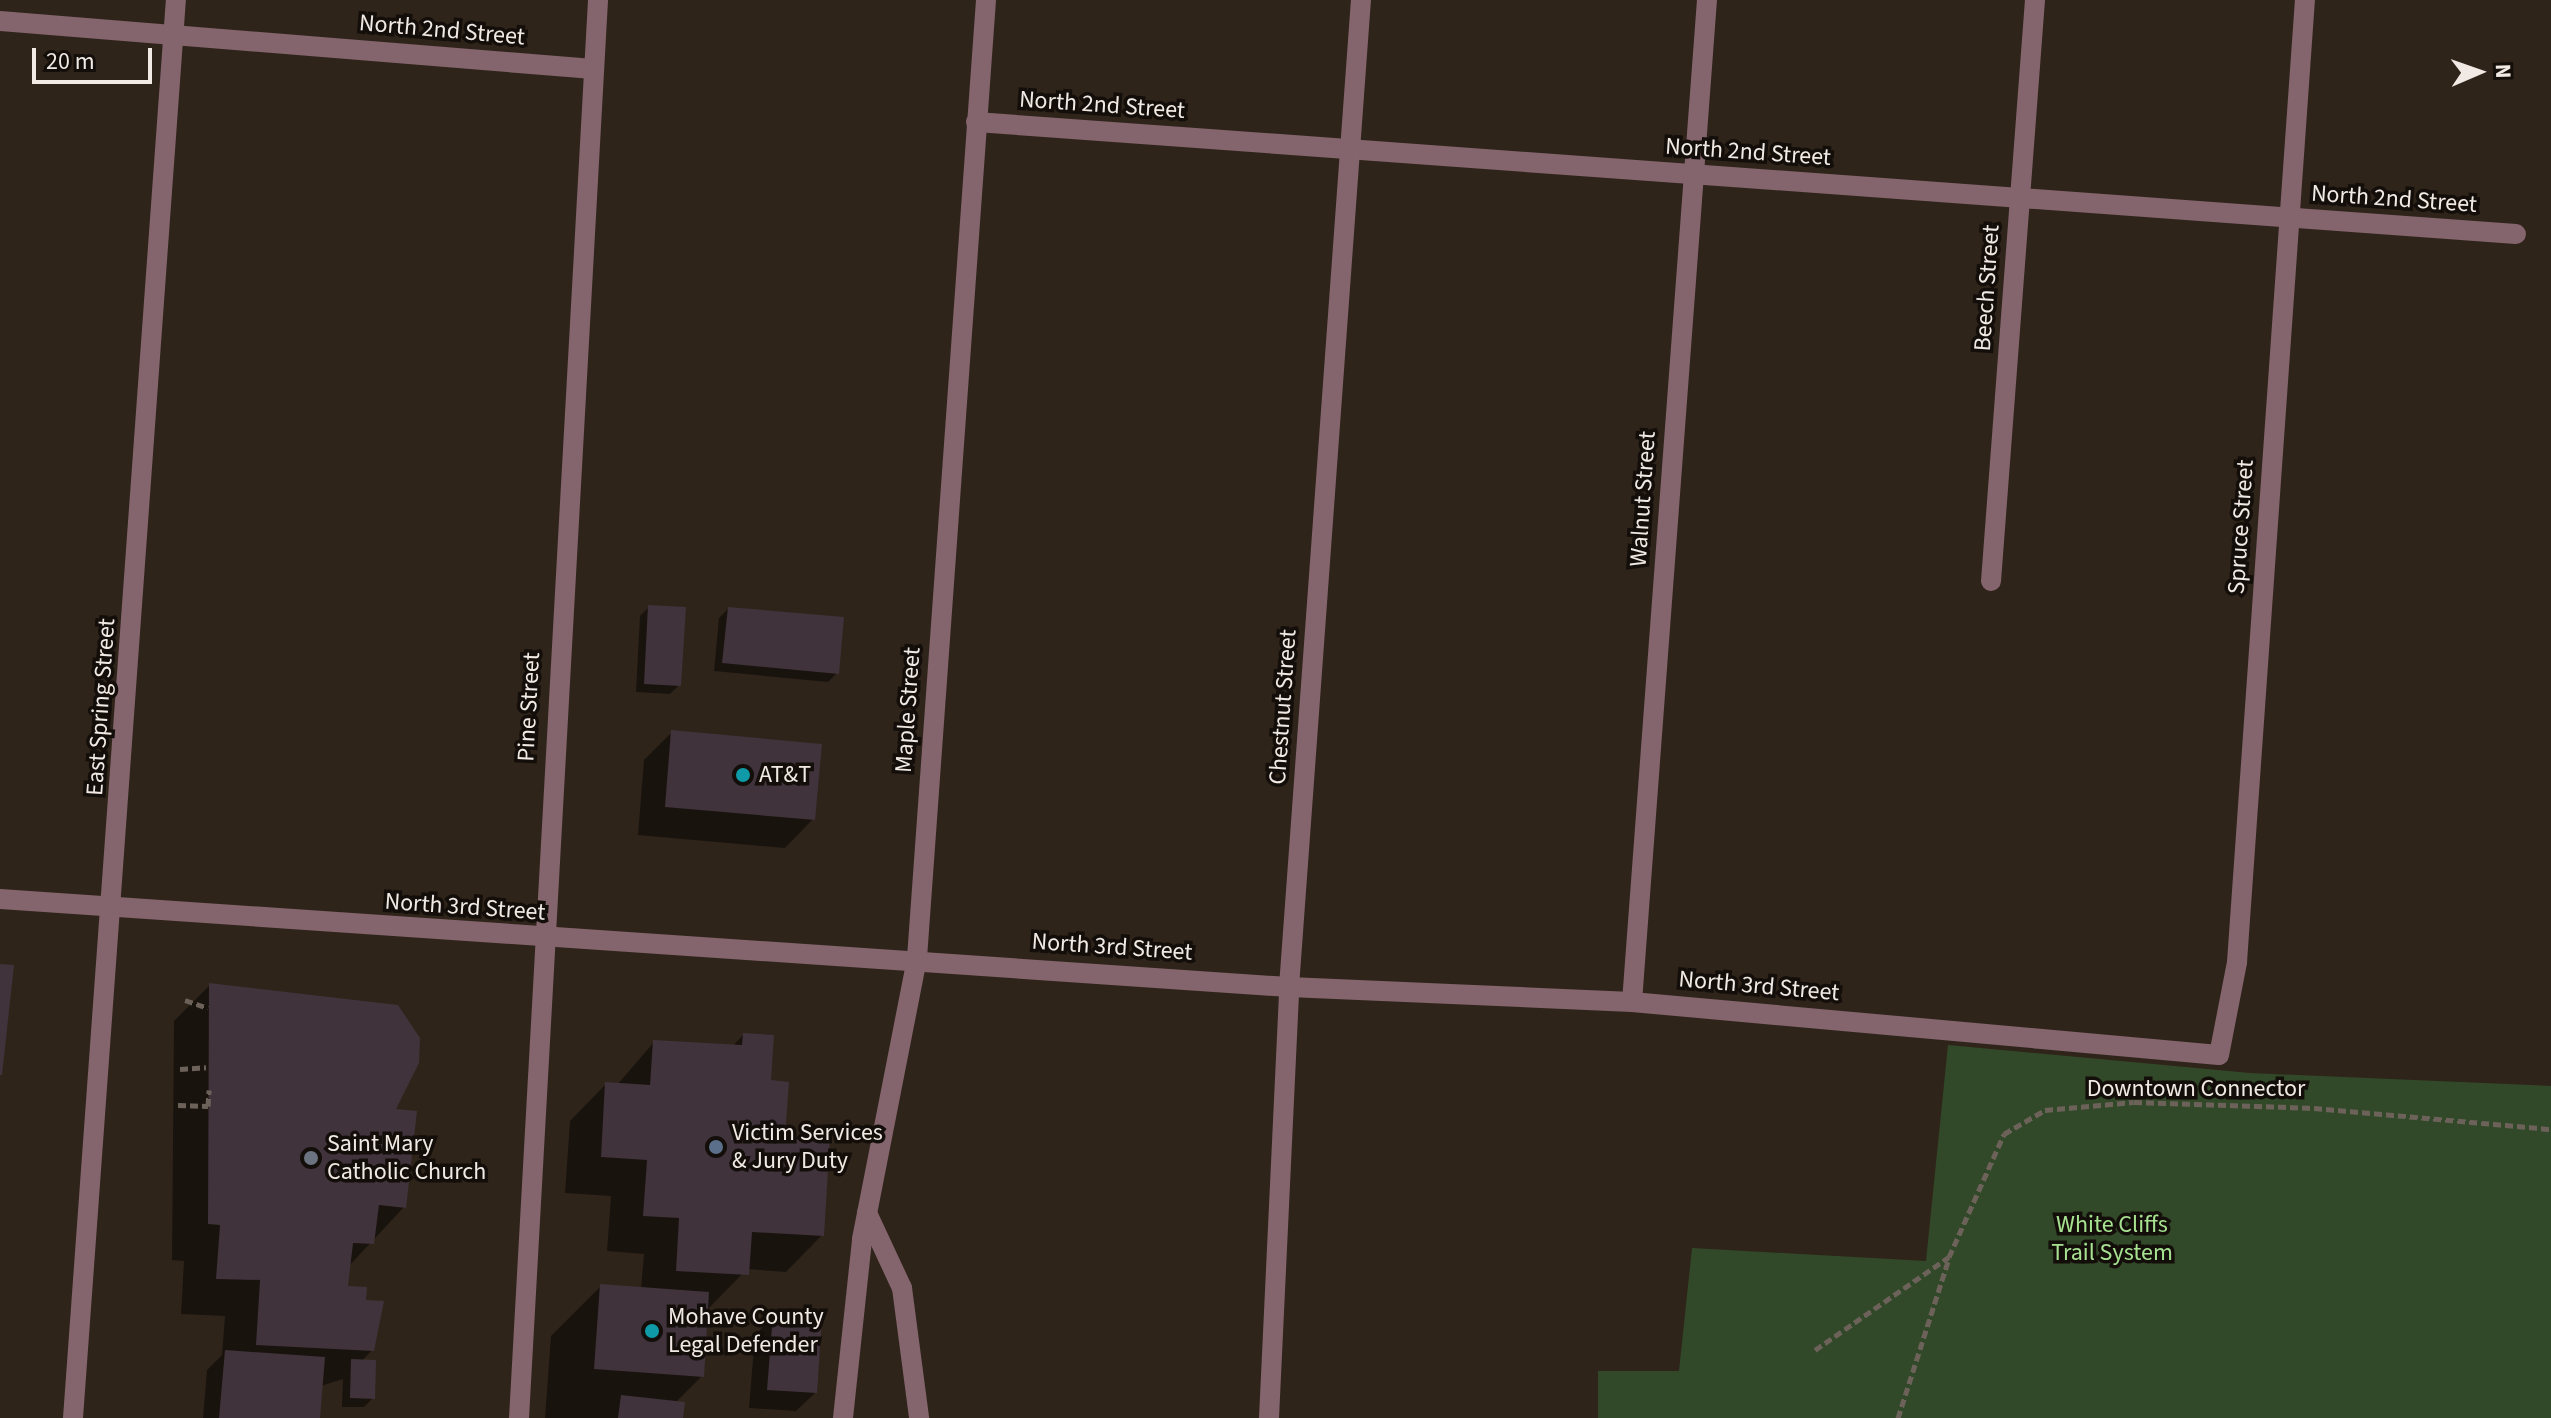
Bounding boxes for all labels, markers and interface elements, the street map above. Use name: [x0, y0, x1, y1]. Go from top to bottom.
street label: North 2nd Street: [358, 8, 526, 52]
scale bar: [36, 32, 156, 82]
north arrow: [2439, 32, 2519, 112]
text: 20 m: [46, 44, 95, 79]
text: N: [2487, 63, 2519, 79]
street label: North 2nd Street: [1018, 85, 1186, 125]
street label: North 2nd Street: [1664, 132, 1832, 172]
street label: North 2nd Street: [2310, 179, 2478, 219]
street label: Beech Street: [1968, 224, 2006, 352]
street label: Walnut Street: [1624, 430, 1662, 568]
street label: Spruce Street: [2222, 459, 2260, 595]
street label: East Spring Street: [80, 617, 122, 797]
street label: Chestnut Street: [1263, 628, 1303, 786]
street label: Maple Street: [889, 646, 927, 774]
street label: Pine Street: [512, 652, 546, 762]
place label: AT&T: [759, 761, 811, 789]
marker: AT&T: [734, 766, 752, 784]
street label: North 3rd Street: [384, 887, 546, 927]
street label: North 3rd Street: [1031, 927, 1193, 967]
street label: North 3rd Street: [1678, 965, 1840, 1007]
street label: Downtown Connector: [2087, 1075, 2305, 1103]
place label: Victim Services & Jury Duty: [732, 1119, 883, 1175]
place label: Saint Mary Catholic Church: [327, 1130, 486, 1186]
marker: Victim Services & Jury Duty: [707, 1138, 725, 1156]
marker: Saint Mary Catholic Church: [302, 1149, 320, 1167]
park label: White Cliffs Trail System: [2051, 1211, 2173, 1267]
place label: Mohave County Legal Defender: [668, 1303, 824, 1359]
marker: Mohave County Legal Defender: [643, 1322, 661, 1340]

